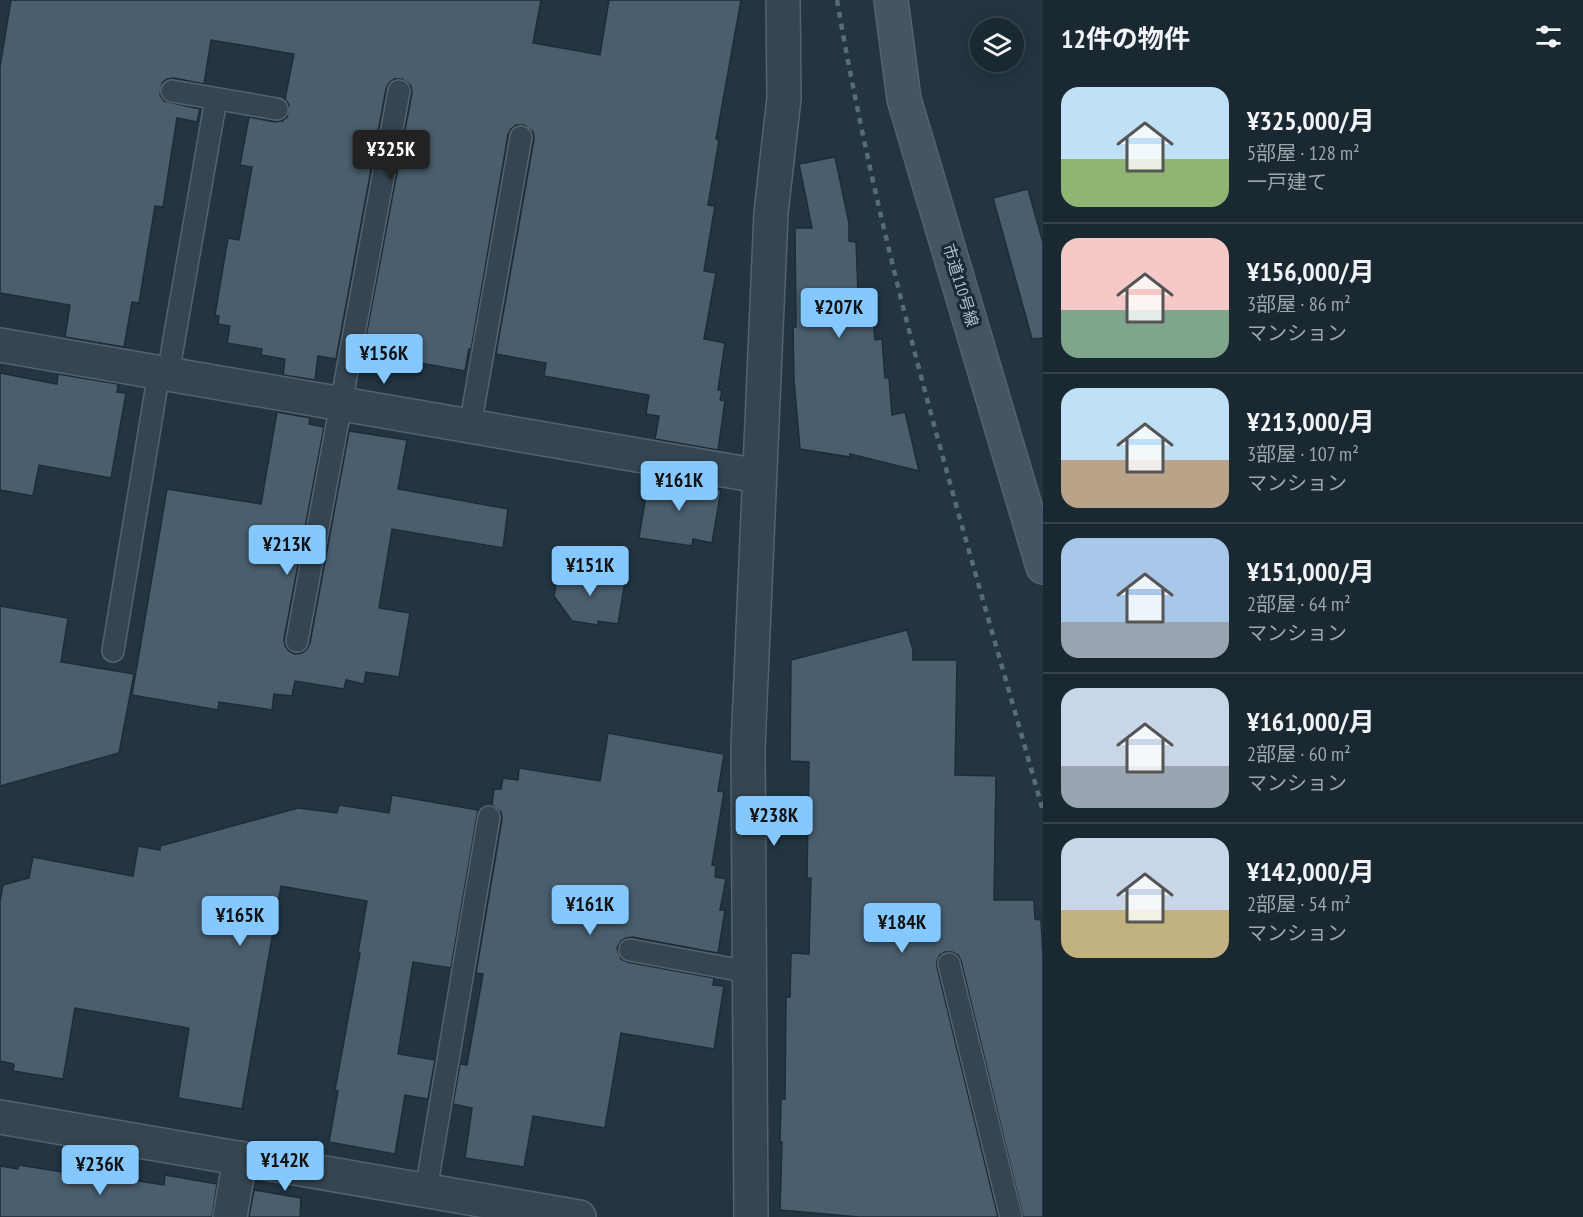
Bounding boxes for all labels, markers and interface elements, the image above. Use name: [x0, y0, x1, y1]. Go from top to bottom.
map controls: [970, 18, 1024, 72]
button: layers: [970, 18, 1024, 72]
icon: filters: [1532, 20, 1565, 53]
text: 12件の物件: [1061, 22, 1190, 55]
text: ¥325,000/月: [1247, 104, 1375, 137]
icon: home: [1109, 111, 1181, 183]
pin: ¥325K: [349, 130, 433, 181]
text: ¥325K: [367, 136, 415, 162]
text: 5部屋 · 128 m²: [1247, 140, 1360, 166]
text: 一戸建て: [1247, 169, 1327, 195]
street label: 市道110号線: [939, 241, 983, 329]
text: ¥156,000/月: [1247, 255, 1375, 288]
icon: home: [1109, 262, 1181, 334]
pin: ¥207K: [797, 288, 881, 339]
text: 3部屋 · 86 m²: [1247, 291, 1351, 317]
text: ¥207K: [815, 294, 863, 320]
text: マンション: [1247, 320, 1347, 346]
pin: ¥156K: [342, 334, 426, 385]
text: ¥156K: [360, 340, 408, 366]
text: ¥213,000/月: [1247, 405, 1375, 438]
icon: home: [1109, 412, 1181, 484]
text: 3部屋 · 107 m²: [1247, 441, 1359, 467]
pin: ¥161K: [637, 461, 721, 512]
text: ¥161K: [655, 467, 703, 493]
text: マンション: [1247, 470, 1347, 496]
pin: ¥213K: [245, 525, 329, 576]
text: ¥213K: [263, 531, 311, 557]
pin: ¥151K: [548, 546, 632, 597]
text: ¥151K: [566, 552, 614, 578]
text: ¥151,000/月: [1247, 555, 1375, 588]
icon: home: [1109, 562, 1181, 634]
text: 2部屋 · 64 m²: [1247, 591, 1351, 617]
text: マンション: [1247, 620, 1347, 646]
text: ¥161,000/月: [1247, 705, 1375, 738]
icon: home: [1109, 712, 1181, 784]
text: 2部屋 · 60 m²: [1247, 741, 1351, 767]
text: マンション: [1247, 770, 1347, 796]
pin: ¥238K: [732, 796, 816, 847]
text: ¥238K: [750, 802, 798, 828]
text: ¥142,000/月: [1247, 855, 1375, 888]
icon: home: [1109, 862, 1181, 934]
pin: ¥161K: [548, 885, 632, 936]
text: ¥161K: [566, 891, 614, 917]
text: 2部屋 · 54 m²: [1247, 891, 1351, 917]
pin: ¥165K: [198, 896, 282, 947]
text: ¥165K: [216, 902, 264, 928]
pin: ¥184K: [860, 903, 944, 954]
text: ¥184K: [878, 909, 926, 935]
text: マンション: [1247, 920, 1347, 946]
pin: ¥142K: [243, 1141, 327, 1192]
pin: ¥236K: [58, 1145, 142, 1196]
text: ¥142K: [261, 1147, 309, 1173]
text: ¥236K: [76, 1151, 124, 1177]

